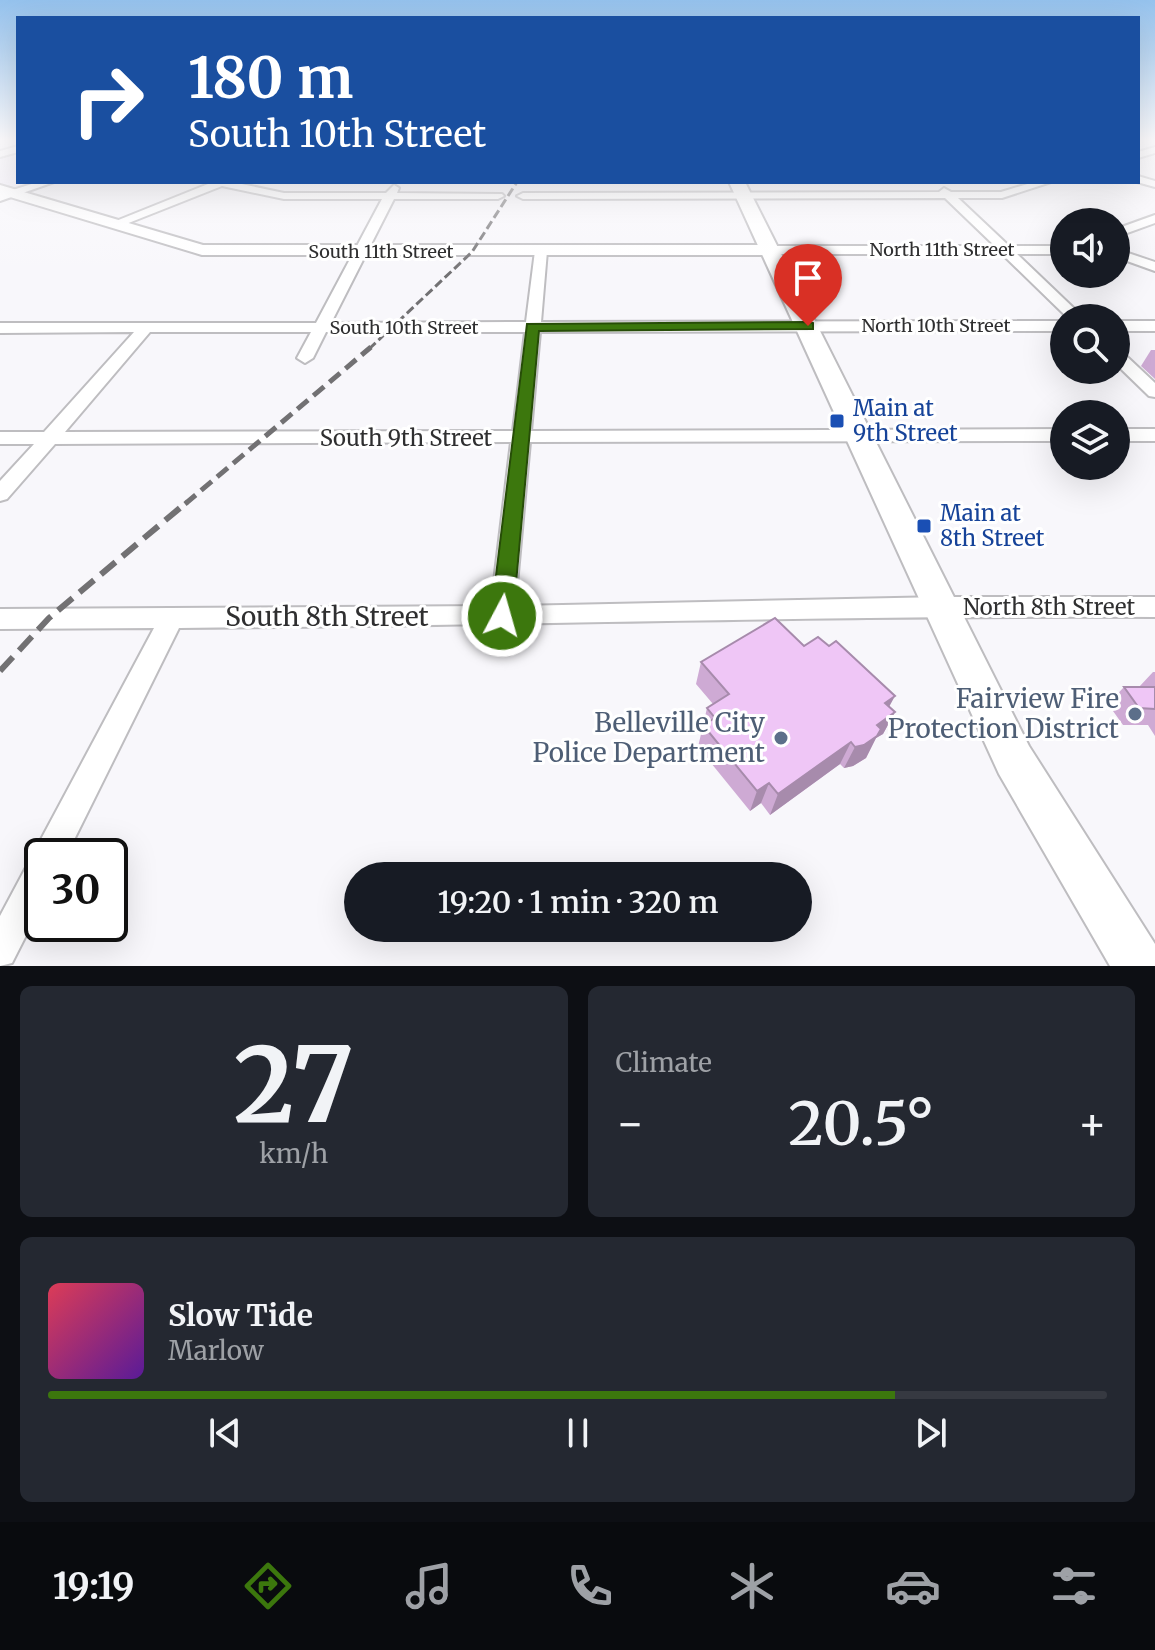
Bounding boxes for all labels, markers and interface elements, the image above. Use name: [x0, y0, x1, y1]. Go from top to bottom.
text: 180 m: [188, 43, 353, 113]
icon: right: [56, 48, 160, 152]
text: South 10th Street: [188, 112, 486, 157]
map controls: [1050, 208, 1130, 480]
button: sound: [1050, 208, 1130, 288]
street label: North 11th Street: [869, 238, 1015, 261]
street label: South 11th Street: [308, 240, 454, 263]
pin: [774, 244, 842, 326]
icon: arrive: [786, 256, 830, 300]
button: search: [1050, 304, 1130, 384]
street label: North 10th Street: [862, 314, 1010, 337]
street label: South 10th Street: [329, 316, 479, 339]
place label: Main at 9th Street: [853, 394, 958, 447]
button: layers: [1050, 400, 1130, 480]
marker: Main at 9th Street: [828, 412, 846, 430]
street label: South 9th Street: [320, 424, 493, 452]
place label: Main at 8th Street: [940, 499, 1045, 552]
marker: Main at 8th Street: [915, 517, 933, 535]
position arrow: [460, 574, 544, 658]
street label: North 8th Street: [963, 593, 1135, 621]
street label: South 8th Street: [225, 600, 429, 633]
place label: Fairview Fire Protection District: [888, 682, 1119, 745]
marker: Fairview Fire Protection District: [1126, 705, 1144, 723]
place label: Belleville City Police Department: [532, 706, 766, 769]
marker: Belleville City Police Department: [772, 729, 790, 747]
speed limit sign: 30: [24, 838, 128, 942]
text: 19:20 · 1 min · 320 m: [437, 883, 719, 921]
text: 27: [234, 1020, 354, 1150]
text: Climate: [616, 1046, 712, 1079]
text: 20.5°: [788, 1086, 934, 1161]
text: −: [616, 1096, 645, 1151]
text: +: [1078, 1096, 1107, 1151]
text: km/h: [259, 1137, 328, 1170]
text: Slow Tide: [168, 1296, 313, 1334]
text: Marlow: [168, 1334, 264, 1367]
icon: previous: [203, 1411, 247, 1455]
icon: pause: [556, 1411, 600, 1455]
icon: next: [909, 1411, 953, 1455]
icon: directions: [240, 1558, 296, 1614]
icon: music: [401, 1558, 457, 1614]
icon: phone: [562, 1558, 618, 1614]
icon: climate: [724, 1558, 780, 1614]
icon: car: [885, 1558, 941, 1614]
icon: filters: [1046, 1558, 1102, 1614]
text: 19:19: [53, 1564, 135, 1609]

